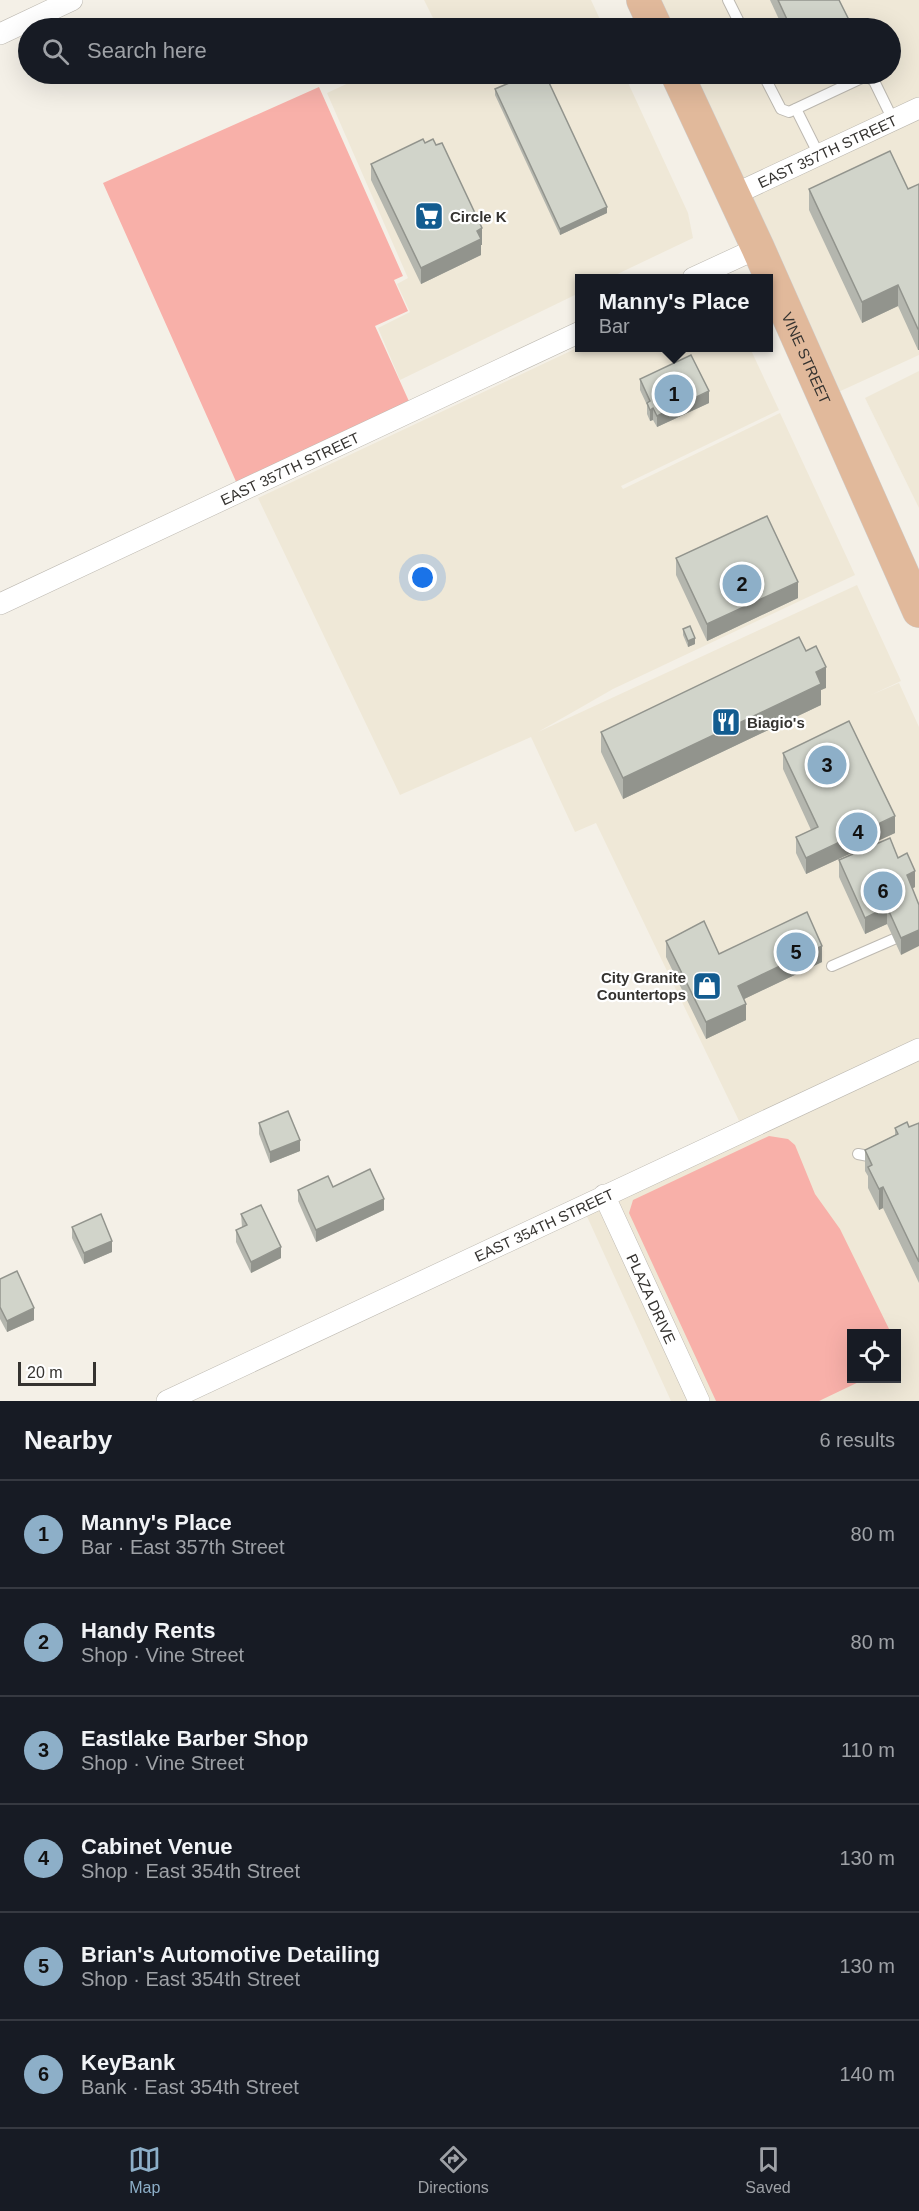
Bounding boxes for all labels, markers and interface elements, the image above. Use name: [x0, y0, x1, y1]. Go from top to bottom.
search box: [18, 18, 901, 84]
icon: search: [39, 35, 72, 68]
text: Search here: [87, 38, 207, 63]
street label: EAST 357TH STREET: [755, 111, 899, 191]
supermarket icon: Circle K: [413, 200, 445, 232]
place label: Circle K: [450, 208, 507, 225]
popup: [575, 274, 773, 352]
text: Manny's Place: [599, 289, 749, 314]
street label: VINE STREET: [779, 309, 834, 406]
text: Bar: [599, 315, 630, 337]
pin: 1: [654, 372, 694, 416]
street label: EAST 357TH STREET: [217, 428, 362, 508]
pin: 2: [722, 562, 762, 606]
your location: [408, 563, 437, 592]
restaurant icon: Biagio's: [710, 706, 742, 738]
place label: Biagio's: [747, 714, 805, 731]
pin: 3: [808, 742, 846, 788]
pin: 4: [838, 810, 878, 854]
pin: 6: [864, 868, 902, 914]
pin: 5: [776, 930, 816, 974]
place label: City Granite Countertops: [597, 969, 686, 1003]
shop icon: City Granite Countertops: [691, 970, 723, 1002]
street label: EAST 354TH STREET: [472, 1185, 616, 1264]
street label: PLAZA DRIVE: [624, 1251, 680, 1346]
map controls: [847, 1329, 901, 1383]
button: locate: [847, 1329, 901, 1383]
scale bar: [18, 1359, 96, 1386]
text: 20 m: [27, 1364, 63, 1381]
text: Nearby: [24, 1425, 112, 1455]
text: 6 results: [819, 1429, 895, 1451]
text: Manny's Place: [81, 1510, 232, 1535]
text: 1: [38, 1523, 49, 1545]
text: 80 m: [851, 1523, 895, 1545]
text: Bar · East 357th Street: [81, 1536, 284, 1558]
text: Handy Rents: [81, 1618, 215, 1643]
text: 2: [38, 1631, 49, 1653]
text: 80 m: [851, 1631, 895, 1653]
text: Shop · Vine Street: [81, 1644, 244, 1666]
text: Eastlake Barber Shop: [81, 1726, 308, 1751]
text: 3: [38, 1739, 49, 1761]
text: 110 m: [841, 1739, 895, 1761]
text: Shop · Vine Street: [81, 1752, 244, 1774]
text: Cabinet Venue: [81, 1834, 233, 1859]
text: 4: [38, 1847, 49, 1869]
text: 130 m: [839, 1847, 895, 1869]
text: Shop · East 354th Street: [81, 1860, 300, 1882]
text: Brian's Automotive Detailing: [81, 1942, 380, 1967]
text: 5: [38, 1955, 49, 1977]
text: 130 m: [839, 1955, 895, 1977]
text: Shop · East 354th Street: [81, 1968, 300, 1990]
text: KeyBank: [81, 2050, 175, 2075]
text: 6: [38, 2063, 49, 2085]
text: 140 m: [839, 2063, 895, 2085]
text: Bank · East 354th Street: [81, 2076, 299, 2098]
tab: Map: [128, 2143, 161, 2197]
tab: Directions: [418, 2143, 489, 2197]
tab: Saved: [745, 2143, 791, 2197]

